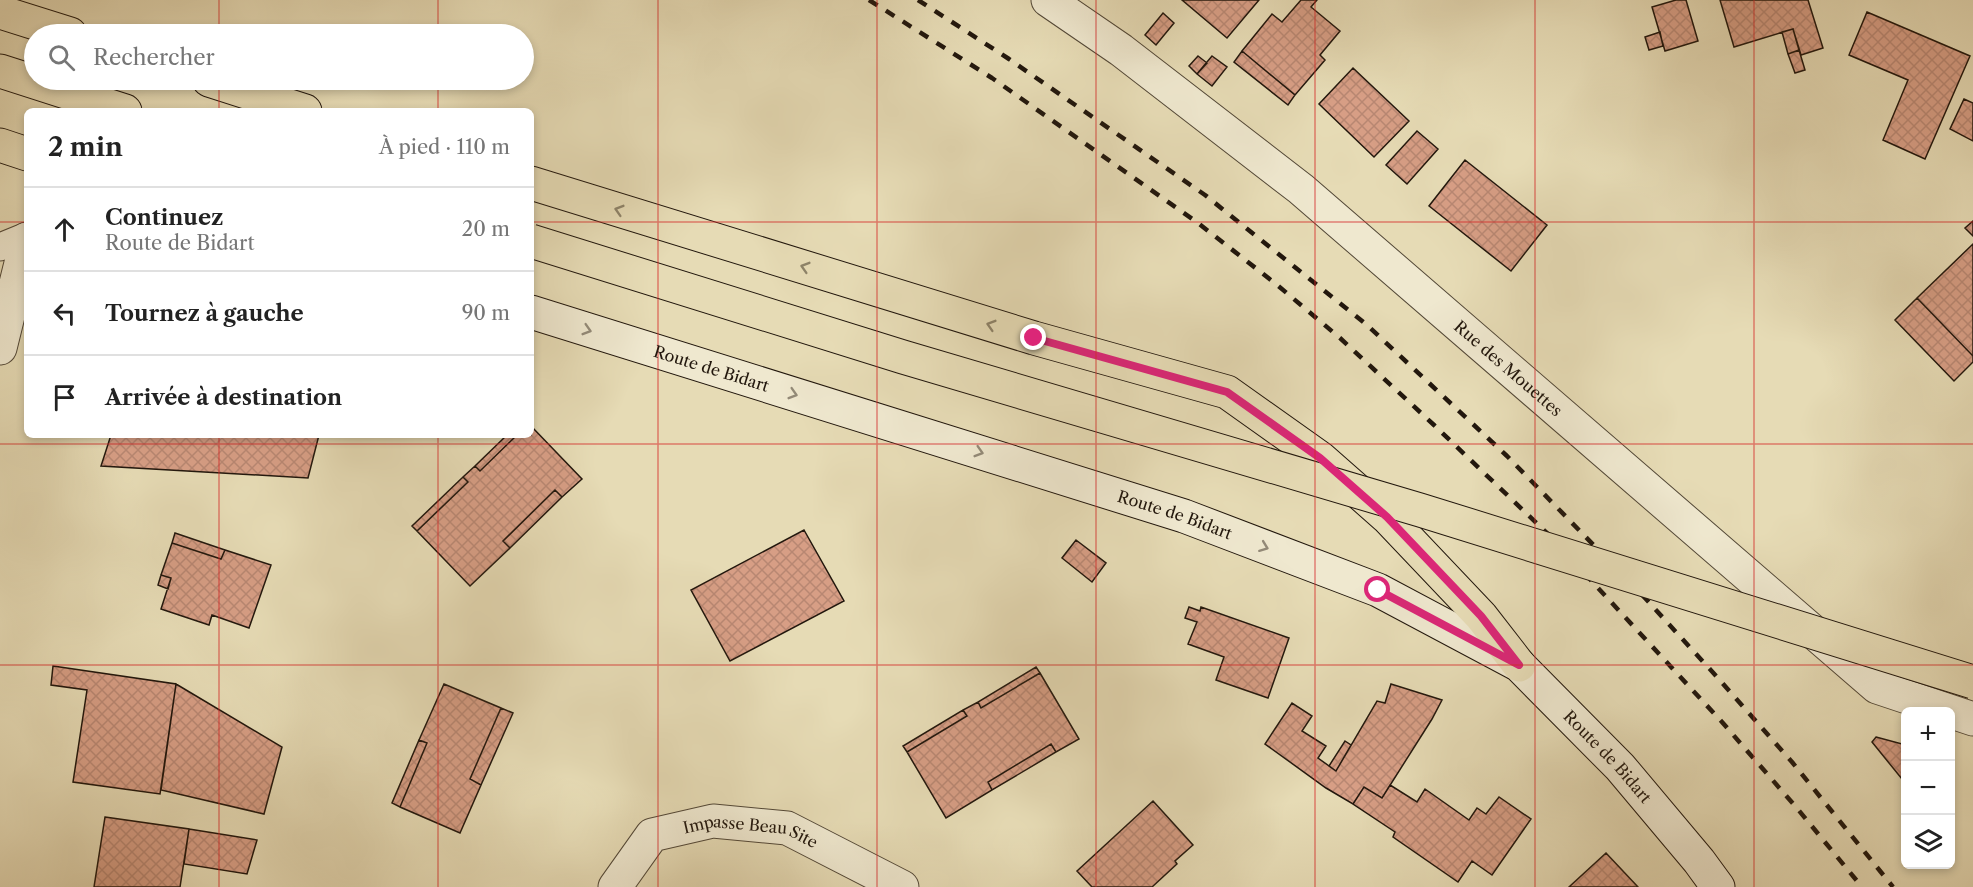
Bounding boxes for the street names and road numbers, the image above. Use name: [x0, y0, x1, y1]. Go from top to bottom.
street label: Rue des Mouettes: [1450, 316, 1567, 420]
street label: Route de Bidart: [651, 341, 772, 396]
street label: Route de Bidart: [1115, 486, 1235, 544]
street label: Route de Bidart: [1560, 706, 1656, 807]
street label: Impasse Beau Site: [681, 811, 821, 852]

